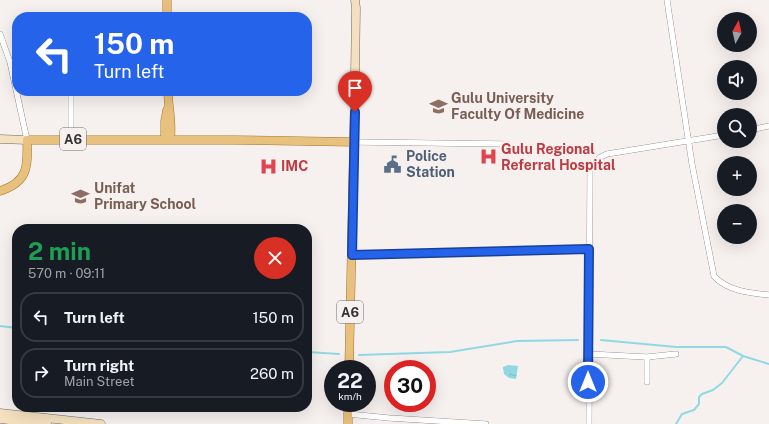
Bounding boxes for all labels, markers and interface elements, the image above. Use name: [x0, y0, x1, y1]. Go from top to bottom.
north arrow: [717, 12, 757, 52]
map controls: [717, 12, 757, 244]
text: 150 m: [94, 27, 174, 60]
icon: left: [28, 28, 80, 80]
button: sound: [717, 60, 757, 100]
text: Turn left: [94, 61, 164, 82]
pin: [338, 71, 372, 112]
icon: arrive: [344, 77, 366, 99]
place label: Gulu University Faculty Of Medicine: [451, 90, 584, 122]
school or university icon: Gulu University Faculty Of Medicine: [428, 96, 448, 116]
button: search: [717, 108, 757, 148]
road number: A6: [60, 128, 86, 150]
place label: Gulu Regional Referral Hospital: [501, 141, 616, 173]
hospital icon: Gulu Regional Referral Hospital: [478, 147, 498, 167]
place label: Police Station: [406, 148, 455, 180]
public building icon: Police Station: [383, 154, 403, 174]
hospital icon: IMC: [258, 156, 278, 176]
button: +: [717, 156, 757, 196]
place label: IMC: [281, 158, 308, 174]
place label: Unifat Primary School: [94, 180, 197, 212]
school or university icon: Unifat Primary School: [71, 186, 91, 206]
button: −: [717, 204, 757, 244]
text: 2 min: [28, 237, 91, 265]
button: close: [254, 237, 296, 279]
text: 570 m · 09:11: [28, 266, 105, 281]
road number: A6: [337, 301, 363, 323]
icon: left: [30, 306, 52, 328]
text: Turn left: [64, 309, 125, 326]
text: 150 m: [252, 309, 294, 326]
text: Turn right: [64, 357, 134, 374]
speed limit sign: 30: [384, 360, 436, 412]
position arrow: [567, 361, 609, 403]
icon: right: [30, 362, 52, 384]
text: 260 m: [250, 365, 294, 382]
text: 22: [337, 369, 363, 393]
text: Main Street: [64, 374, 135, 389]
text: km/h: [338, 390, 362, 402]

